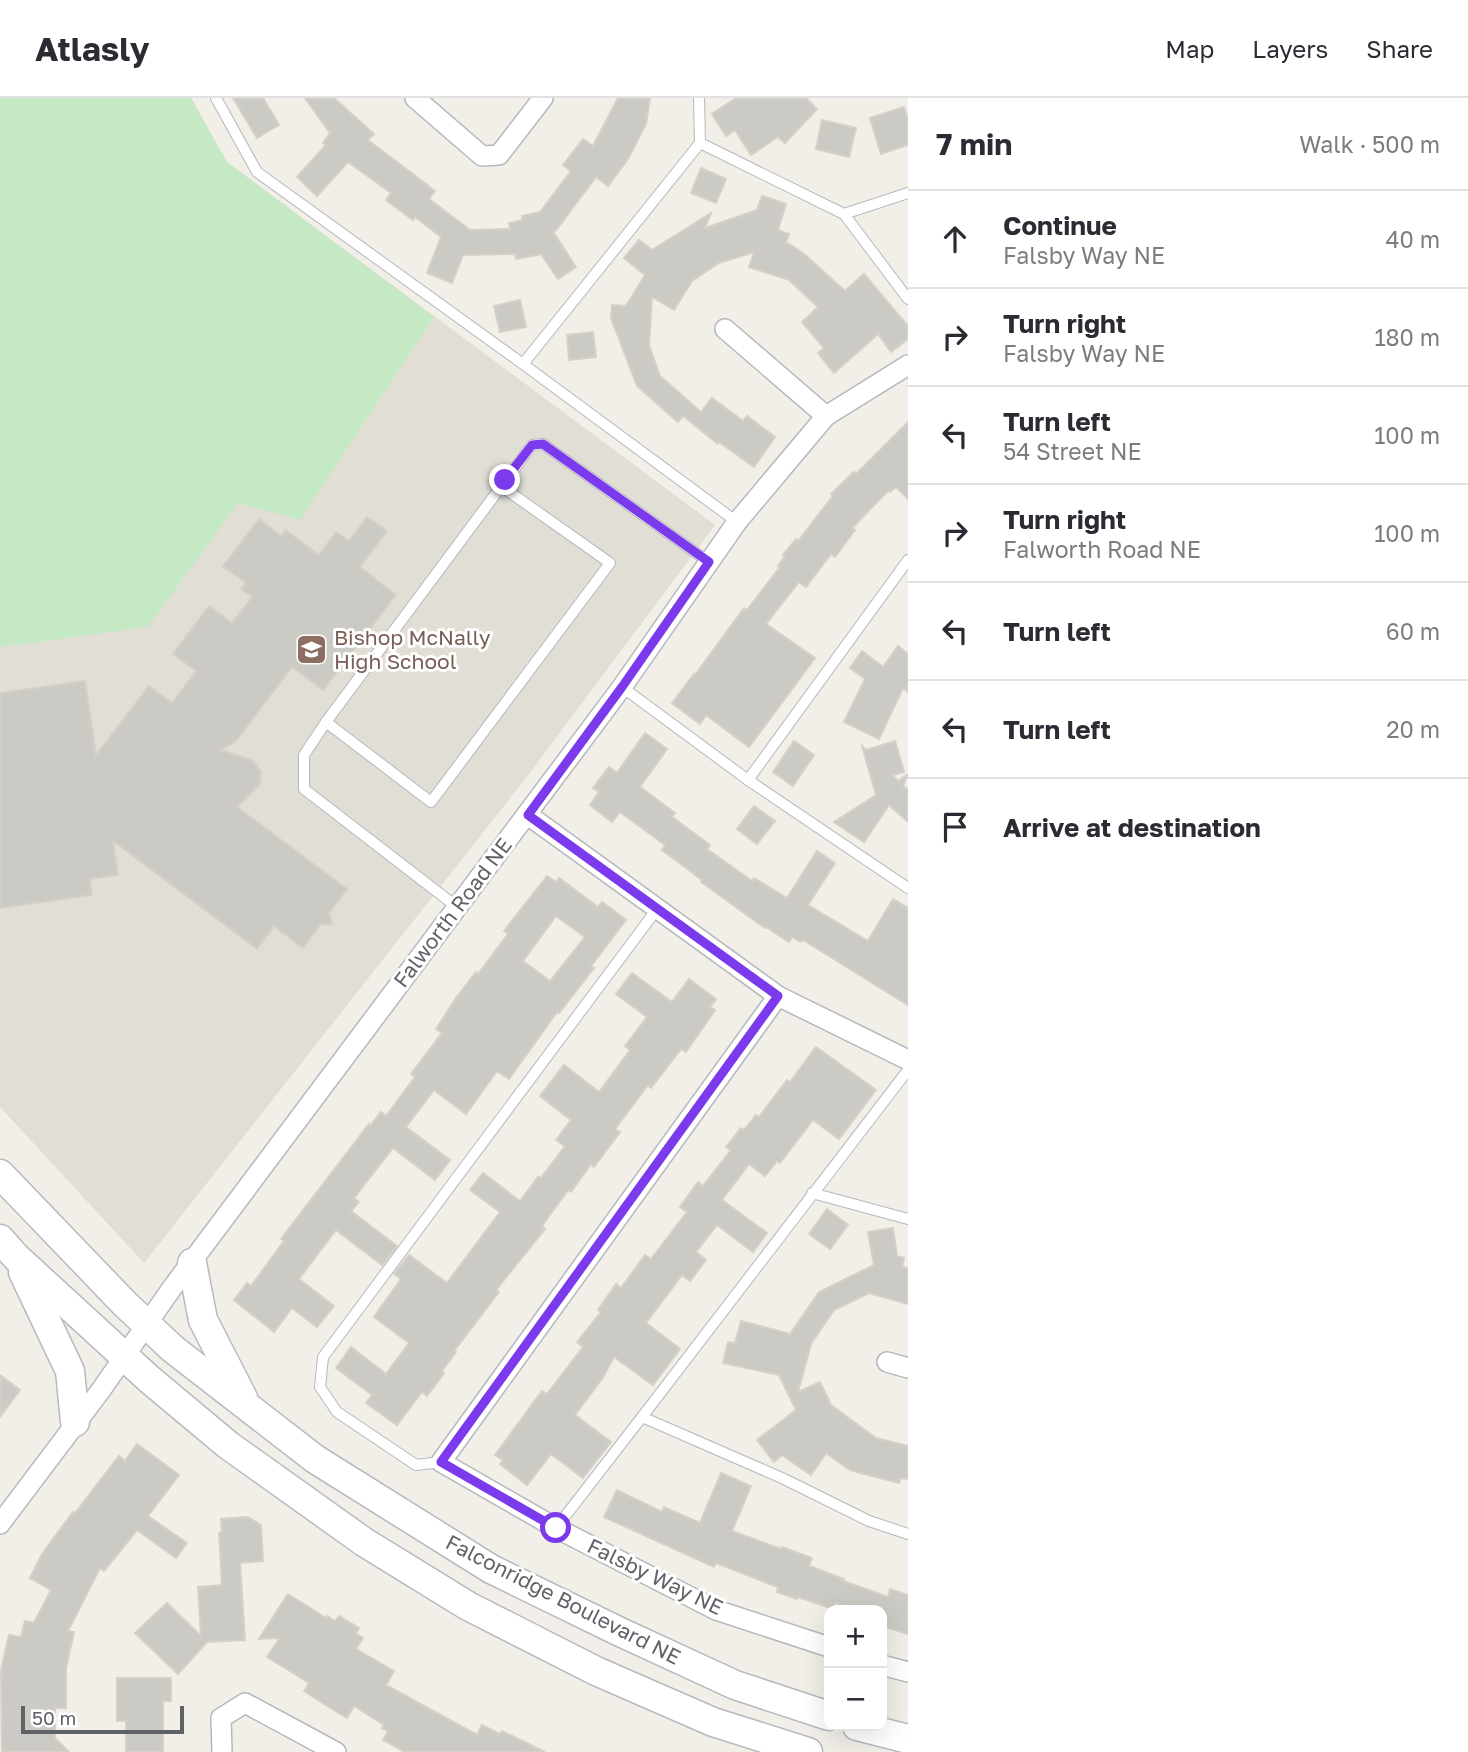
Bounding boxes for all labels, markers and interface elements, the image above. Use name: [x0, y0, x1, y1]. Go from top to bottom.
text: Atlasly: [35, 29, 150, 68]
text: Map: [1165, 34, 1214, 63]
text: Layers: [1252, 34, 1328, 63]
text: Share: [1366, 34, 1433, 63]
text: 7 min: [936, 126, 1012, 162]
text: Walk · 500 m: [1299, 130, 1440, 158]
text: Continue: [1003, 210, 1117, 241]
icon: ahead: [936, 220, 974, 258]
text: 40 m: [1386, 225, 1440, 253]
text: Falsby Way NE: [1003, 241, 1165, 269]
text: Turn right: [1003, 308, 1126, 339]
icon: right: [936, 318, 974, 356]
text: 180 m: [1374, 323, 1440, 351]
text: Falsby Way NE: [1003, 339, 1165, 367]
text: Turn left: [1003, 406, 1111, 437]
icon: left: [936, 416, 974, 454]
text: 100 m: [1374, 421, 1440, 449]
text: 54 Street NE: [1003, 437, 1141, 465]
route end: [489, 464, 520, 495]
text: Turn right: [1003, 504, 1126, 535]
icon: right: [936, 514, 974, 552]
text: 100 m: [1374, 519, 1440, 547]
text: Falworth Road NE: [1003, 535, 1201, 563]
icon: left: [936, 612, 974, 650]
text: Turn left: [1003, 616, 1111, 647]
text: 60 m: [1386, 617, 1440, 645]
place label: Bishop McNally High School: [334, 624, 491, 674]
school or university icon: Bishop McNally High School: [294, 633, 328, 667]
icon: left: [936, 710, 974, 748]
text: Turn left: [1003, 714, 1111, 745]
text: 20 m: [1386, 715, 1440, 743]
icon: arrive: [936, 808, 974, 846]
text: Arrive at destination: [1003, 812, 1261, 843]
street label: Falworth Road NE: [388, 832, 517, 992]
route start: [540, 1512, 571, 1543]
street label: Falconridge Boulevard NE: [442, 1528, 685, 1670]
street label: Falsby Way NE: [583, 1532, 728, 1620]
map controls: [824, 1605, 887, 1731]
button: +: [824, 1605, 887, 1668]
button: −: [824, 1668, 887, 1731]
scale bar: [21, 1703, 184, 1735]
text: 50 m: [32, 1706, 76, 1729]

